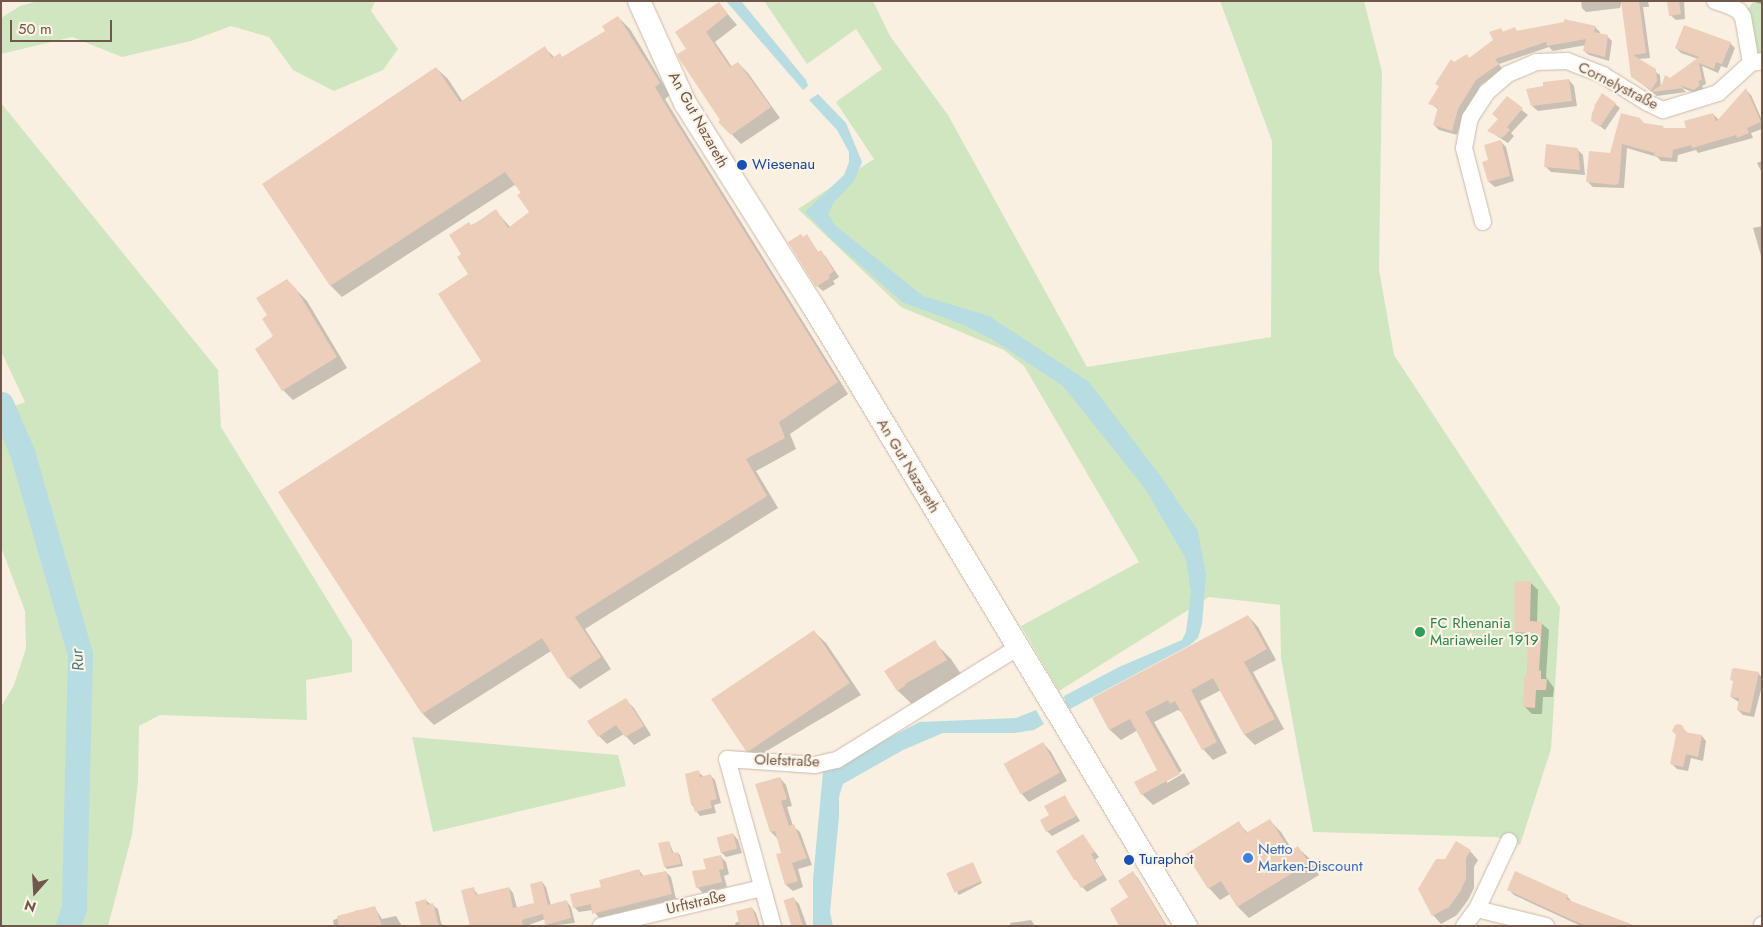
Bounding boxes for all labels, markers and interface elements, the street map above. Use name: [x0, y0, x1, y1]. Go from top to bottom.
scale bar: [12, 10, 115, 42]
text: 50 m: [18, 18, 52, 40]
street label: Cornelystraße: [1575, 58, 1661, 114]
street label: An Gut Nazareth: [664, 69, 732, 171]
place label: Wiesenau: [752, 156, 815, 174]
marker: Wiesenau: [736, 159, 748, 171]
street label: An Gut Nazareth: [873, 416, 943, 516]
place label: FC Rhenania Mariaweiler 1919: [1430, 614, 1539, 649]
marker: FC Rhenania Mariaweiler 1919: [1414, 626, 1426, 638]
water label: Rur: [67, 648, 89, 672]
street label: Olefstraße: [754, 751, 820, 771]
place label: Netto Marken-Discount: [1258, 840, 1362, 875]
place label: Turaphot: [1139, 851, 1193, 869]
marker: Netto Marken-Discount: [1242, 852, 1254, 864]
marker: Turaphot: [1123, 854, 1135, 866]
north arrow: [10, 867, 60, 917]
street label: Urftstraße: [664, 887, 728, 919]
text: N: [22, 895, 39, 917]

